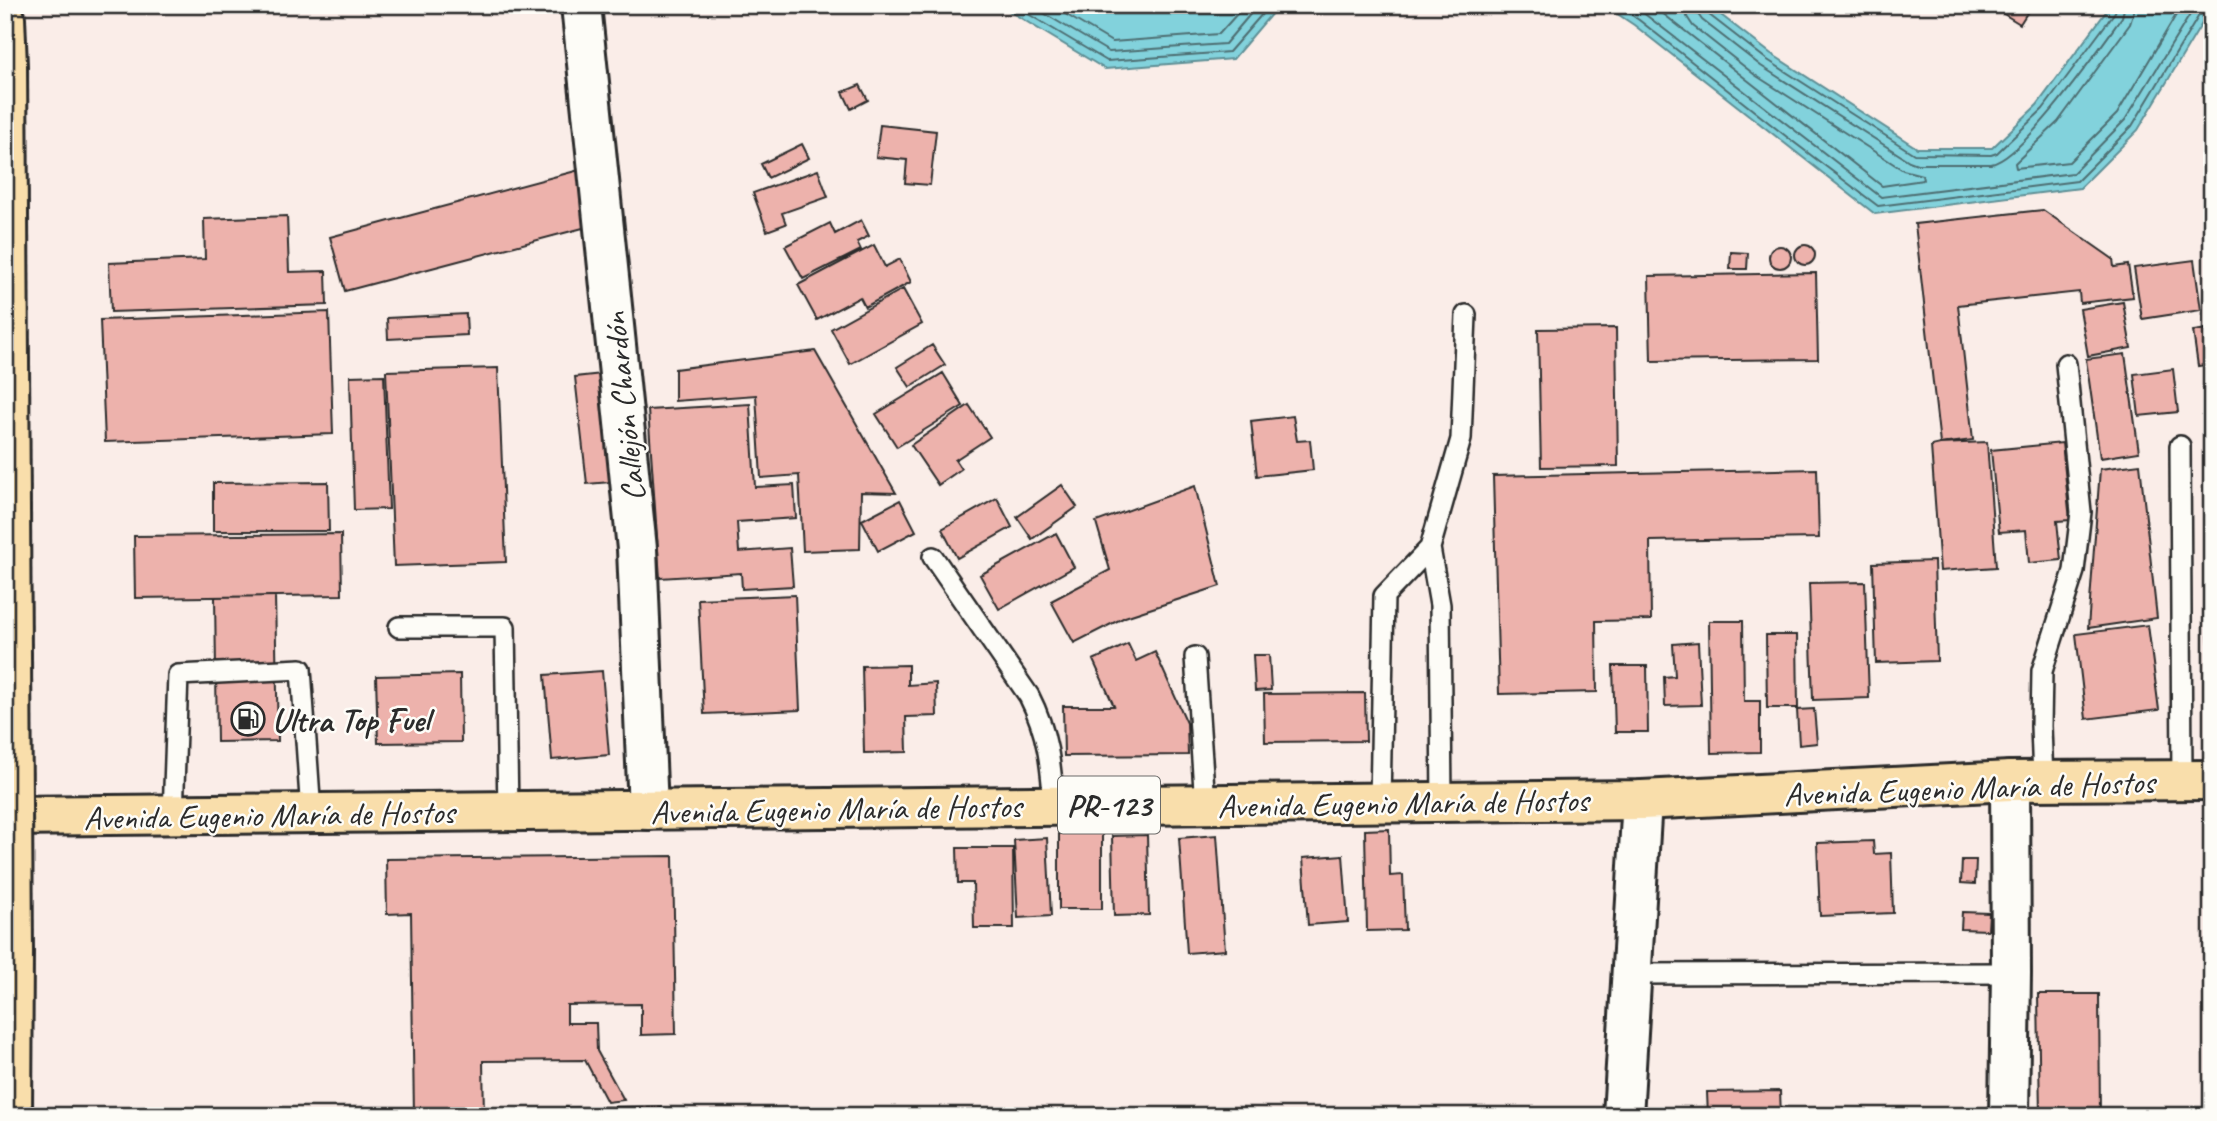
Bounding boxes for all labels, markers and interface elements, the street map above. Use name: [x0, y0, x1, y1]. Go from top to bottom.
street label: Callejón Chardón: [593, 309, 655, 503]
place label: Ultra Top Fuel: [272, 699, 435, 741]
fuel station icon: Ultra Top Fuel: [229, 700, 267, 738]
street label: Avenida Eugenio María de Hostos: [1783, 760, 2158, 815]
road number: PR-123: [1058, 776, 1160, 834]
street label: Avenida Eugenio María de Hostos: [1217, 779, 1591, 827]
street label: Avenida Eugenio María de Hostos: [650, 785, 1024, 833]
street label: Avenida Eugenio María de Hostos: [83, 791, 457, 839]

